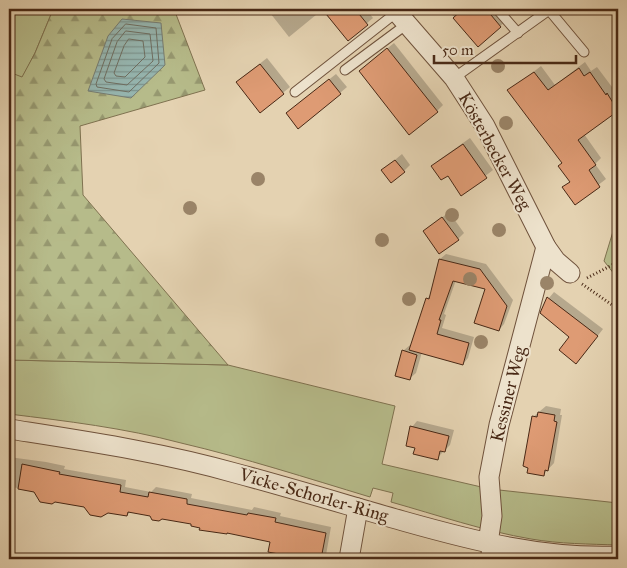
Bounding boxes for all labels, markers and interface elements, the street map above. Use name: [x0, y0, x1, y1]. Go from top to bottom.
scale bar: [434, 32, 577, 64]
text: 50 m: [442, 41, 474, 59]
street label: Kösterbecker Weg: [453, 88, 537, 215]
street label: Kessiner Weg: [485, 343, 532, 445]
street label: Vicke-Schorler-Ring: [236, 463, 392, 528]

